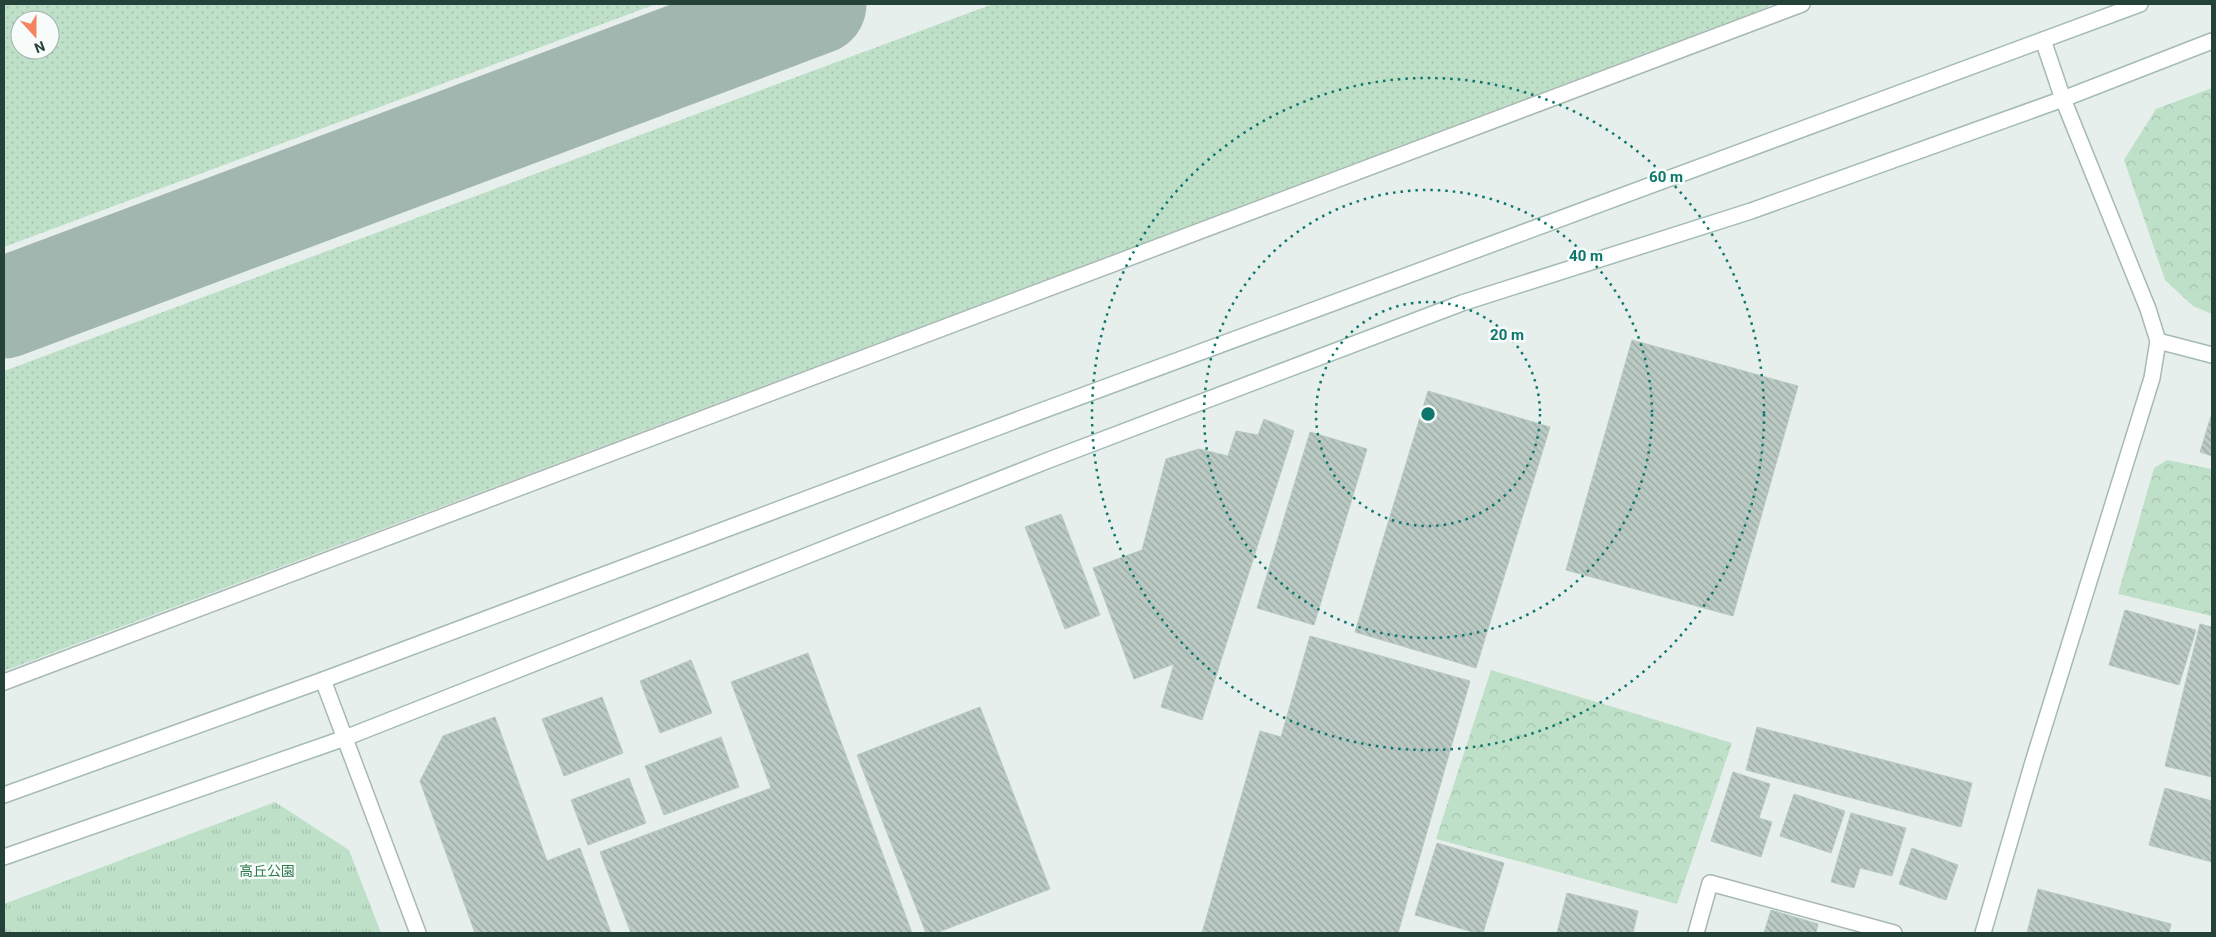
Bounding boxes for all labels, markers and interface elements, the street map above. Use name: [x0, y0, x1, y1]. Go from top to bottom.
north arrow: [10, 10, 60, 60]
text: N: [32, 38, 47, 56]
text: 60 m: [1649, 168, 1683, 186]
text: 40 m: [1569, 247, 1603, 265]
text: 20 m: [1490, 326, 1524, 344]
centre of rings: [1419, 405, 1437, 423]
park label: 高丘公園: [239, 863, 295, 879]

